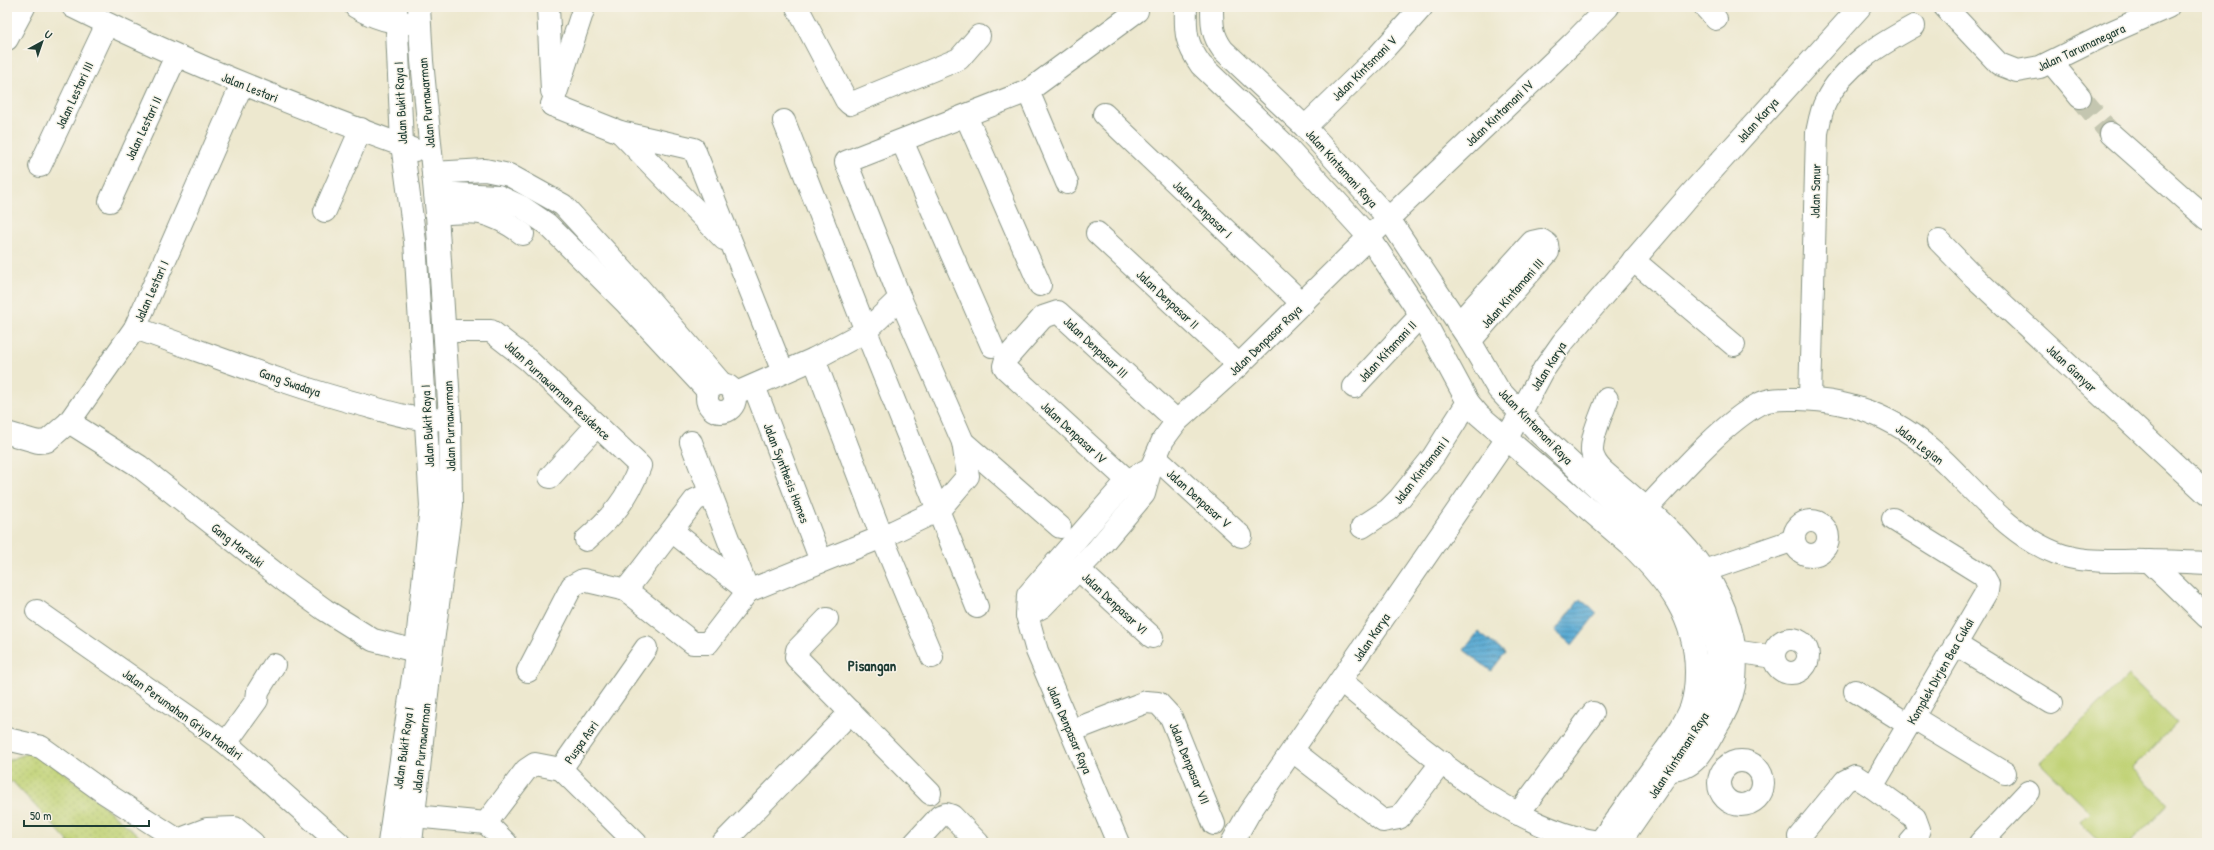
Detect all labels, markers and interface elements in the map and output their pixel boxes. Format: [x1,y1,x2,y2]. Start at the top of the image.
street label: Jalan Tarumanegara [2034,19,2128,75]
north arrow [22,22,62,62]
text: U [42,27,55,42]
street label: Jalan Kintsmani V [1327,31,1401,105]
street label: Jalan Purnawarman [413,57,439,149]
street label: Jalan Lestari III [51,59,97,131]
street label: Jalan Bukit Raya I [389,61,411,145]
street label: Jalan Lestari [219,67,281,107]
street label: Jalan Kintamani IV [1461,75,1538,150]
street label: Jalan Lestari II [120,93,166,163]
street label: Jalan Karya [1732,94,1782,146]
street label: Jalan Kintamani Raya [1302,125,1382,211]
street label: Jalan Sanur [1806,164,1824,218]
street label: Jalan Denpasar I [1169,176,1237,242]
street label: Jalan Kintamani III [1477,254,1547,332]
street label: Jalan Lestari I [129,257,173,325]
street label: Jalan Denpasar II [1133,265,1203,333]
street label: Jalan Denpasar Raya [1225,301,1305,379]
street label: Jalan Denpasar III [1060,312,1132,382]
street label: Jalan Kitamani II [1354,316,1420,386]
street label: Jalan Purnawarman Residence [501,336,615,444]
street label: Jalan Karya [1526,338,1570,394]
street label: Jalan Gianyar [2043,340,2101,396]
street label: Gang Swadaya [257,363,323,401]
street label: Jalan Purnawarman [438,380,460,472]
street label: Jalan Bukit Raya I [416,384,438,468]
street label: Jalan Kintamani Raya [1495,384,1577,468]
street label: Jalan Denpasar IV [1037,397,1111,468]
street label: Jalan Legian [1892,419,1948,469]
street label: Jalan Synthesis Homes [760,420,814,526]
street label: Jalan Kintamani I [1389,432,1453,508]
street label: Jalan Denpasar V [1163,464,1235,532]
street label: Gang Marzuki [208,519,268,571]
street label: Jalan Denpasar VI [1078,568,1152,638]
street label: Jalan Karya [1348,609,1394,665]
street label: Komplek Dirjen Bea Cukai [1902,614,1978,728]
district label: Pisangan [848,655,896,677]
street label: Jalan Perumahan Griya Mandiri [119,664,247,764]
street label: Jalan Denpasar Raya [1043,682,1097,776]
street label: Jalan Purnawarman [407,702,435,794]
street label: Jalan Bukit Raya I [388,706,418,790]
street label: Jalan Kintamani Raya [1643,708,1713,802]
street label: Puspa Asri [559,717,603,767]
street label: Jalan Denpasar VII [1165,719,1215,807]
scale bar [24,802,149,828]
text: 50 m [30,807,51,824]

